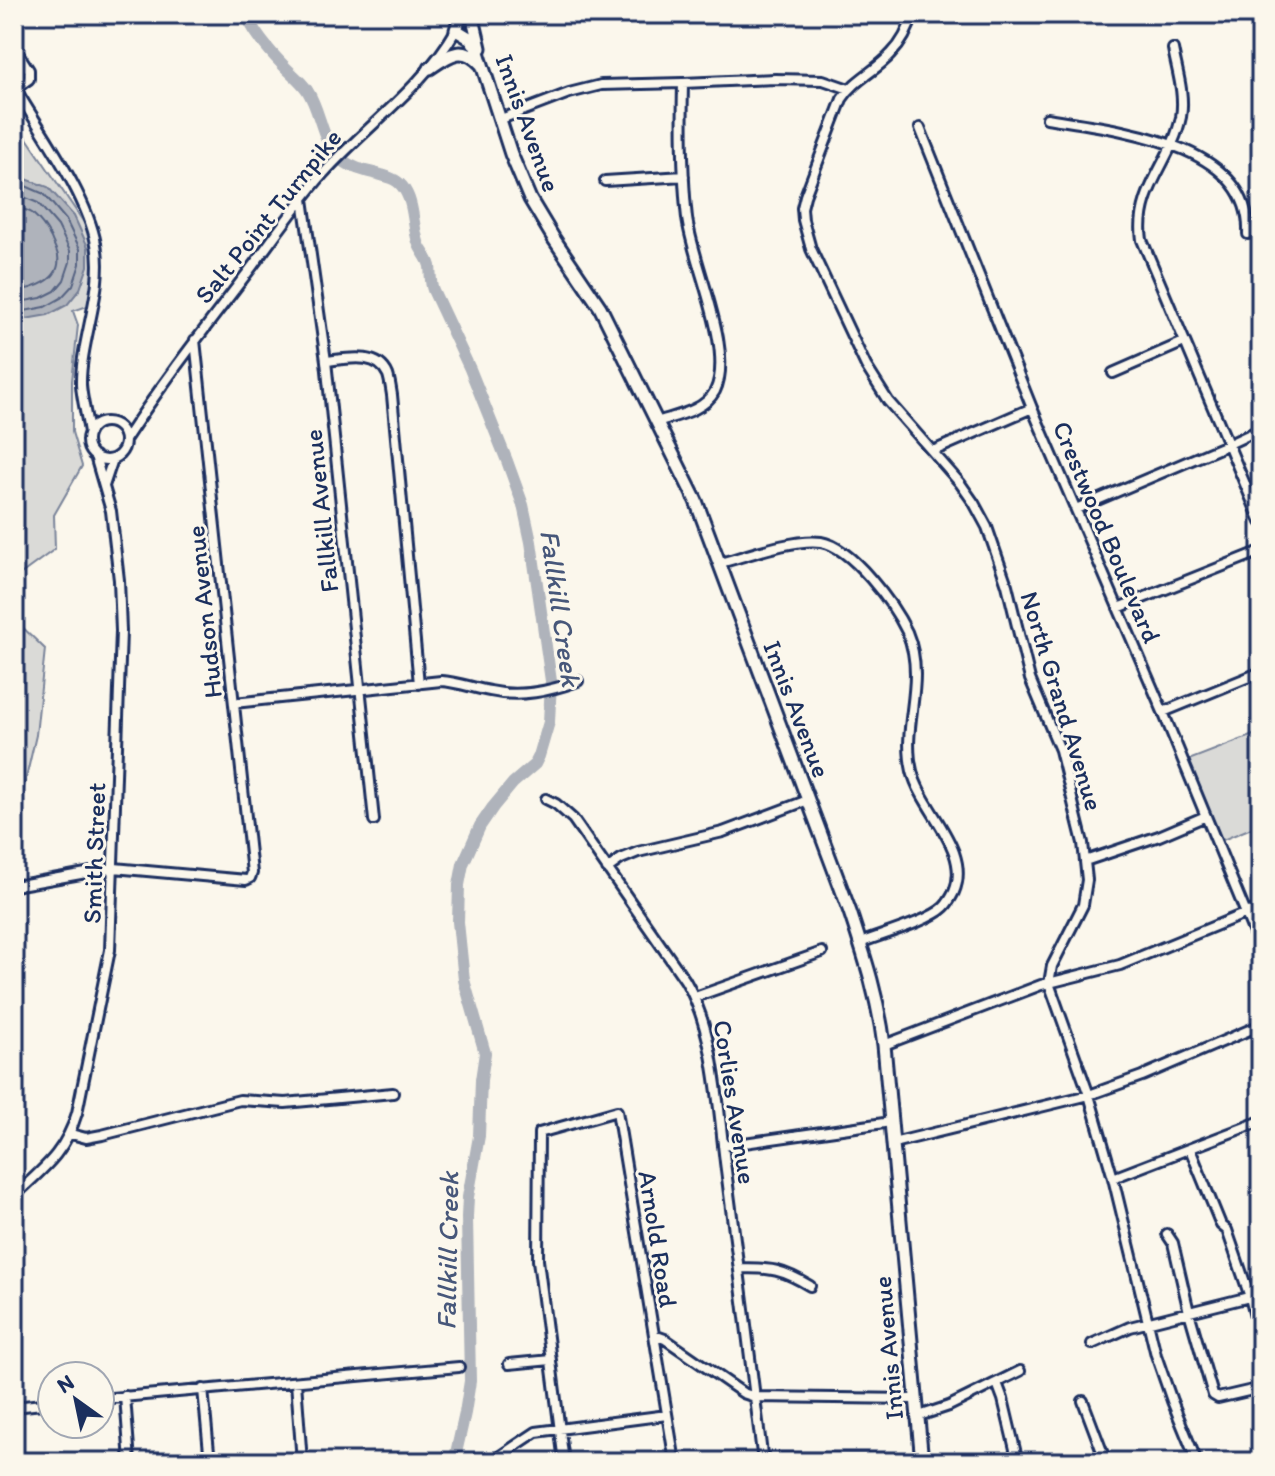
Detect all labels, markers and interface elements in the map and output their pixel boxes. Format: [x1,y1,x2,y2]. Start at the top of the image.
street label: Innis Avenue [488,50,568,196]
street label: Salt Point Turnpike [188,122,348,310]
street label: Crestwood Boulevard [1046,416,1168,648]
street label: Fallkill Avenue [297,428,345,594]
street label: Hudson Avenue [179,524,229,700]
water label: Fallkill Creek [533,527,589,690]
street label: North Grand Avenue [1013,587,1111,815]
street label: Innis Avenue [756,636,838,782]
street label: Smith Street [76,782,112,924]
street label: Corlies Avenue [706,1018,764,1186]
street label: Arnold Road [631,1168,685,1310]
water label: Fallkill Creek [429,1170,465,1330]
street label: Innis Avenue [866,1275,910,1421]
north arrow [36,1360,116,1440]
text: N [52,1368,79,1399]

